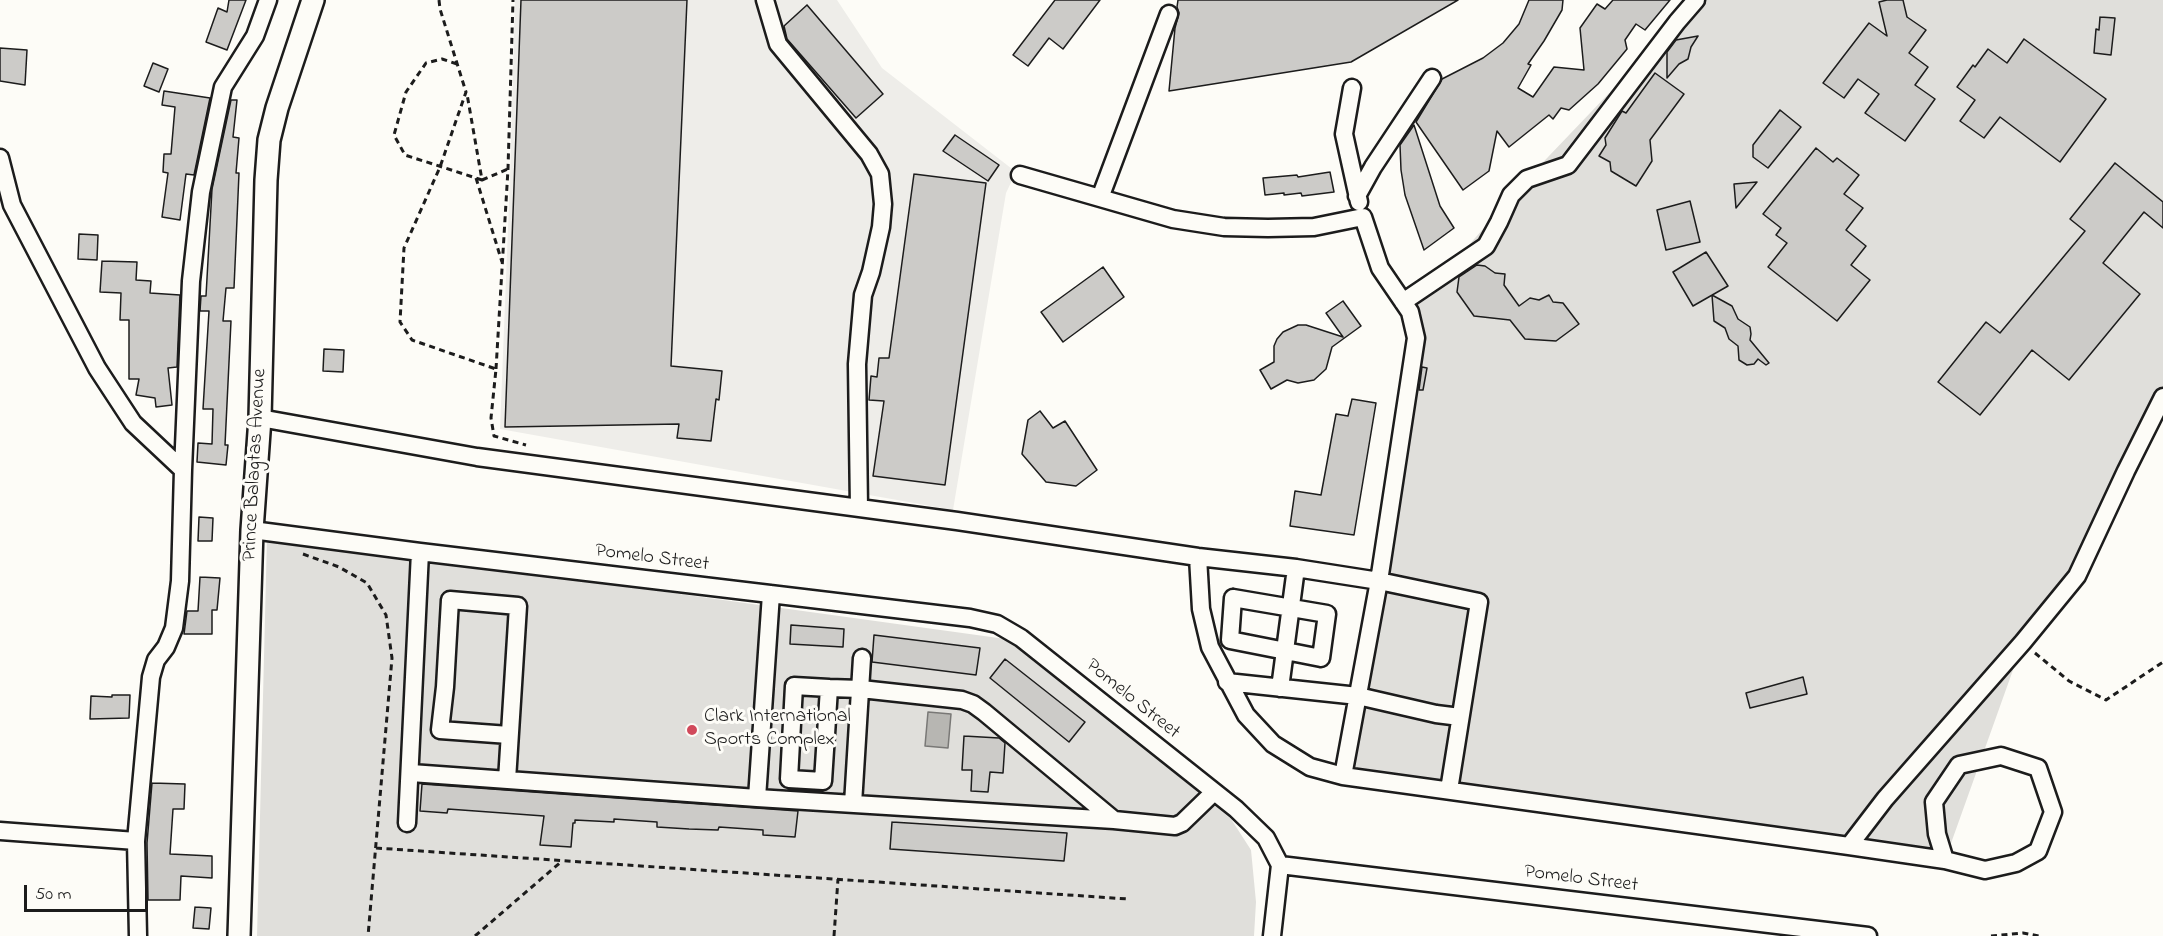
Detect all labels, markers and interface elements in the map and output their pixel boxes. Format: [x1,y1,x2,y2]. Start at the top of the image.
street label: Prince Balagtas Avenue [239,368,273,562]
street label: Pomelo Street [594,540,710,578]
street label: Pomelo Street [1080,655,1184,745]
place label: Clark International Sports Complex [704,706,851,753]
marker: Clark International Sports Complex [685,723,699,737]
street label: Pomelo Street [1523,861,1639,899]
scale bar [27,873,152,911]
text: 50 m [35,882,72,908]

